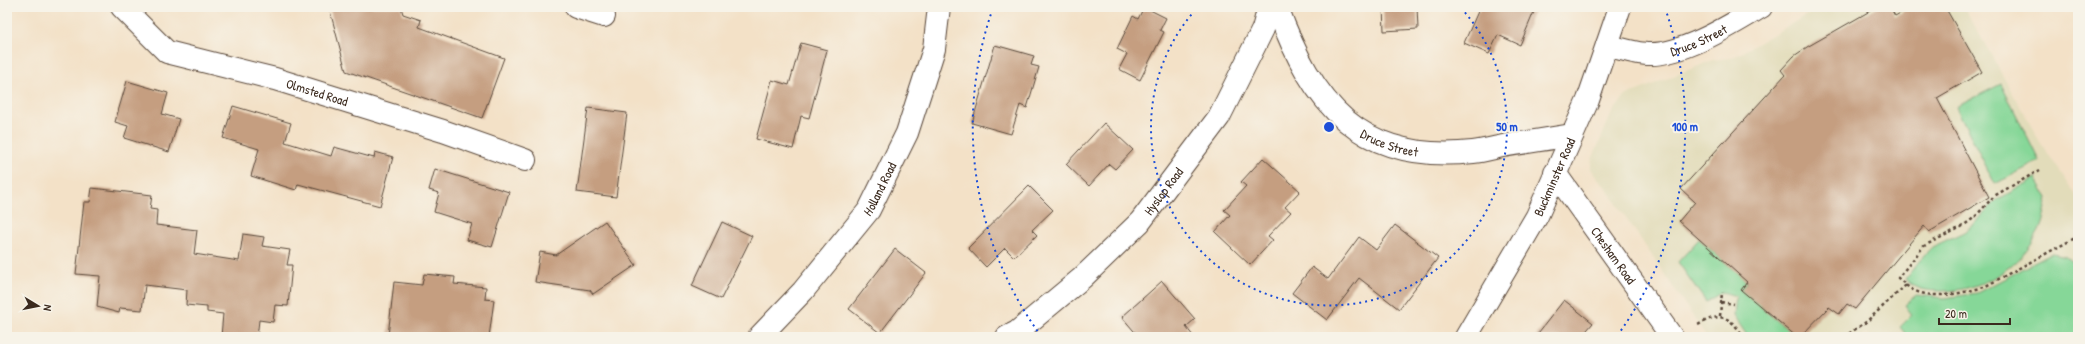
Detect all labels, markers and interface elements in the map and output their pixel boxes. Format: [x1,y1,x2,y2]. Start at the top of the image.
street label: Druce Street [1668,19,1731,60]
street label: Olmsted Road [284,74,350,110]
text: 50 m [1496,118,1518,135]
text: 100 m [1672,118,1698,135]
centre of rings [1322,120,1336,134]
street label: Druce Street [1357,124,1420,161]
street label: Buckminster Road [1529,135,1579,219]
street label: Holland Road [859,159,900,219]
street label: Hyslop Road [1139,164,1187,219]
street label: Chesham Road [1587,223,1640,288]
north arrow [18,286,58,326]
scale bar [1939,300,2010,326]
text: N [40,304,55,312]
text: 20 m [1945,305,1967,322]

